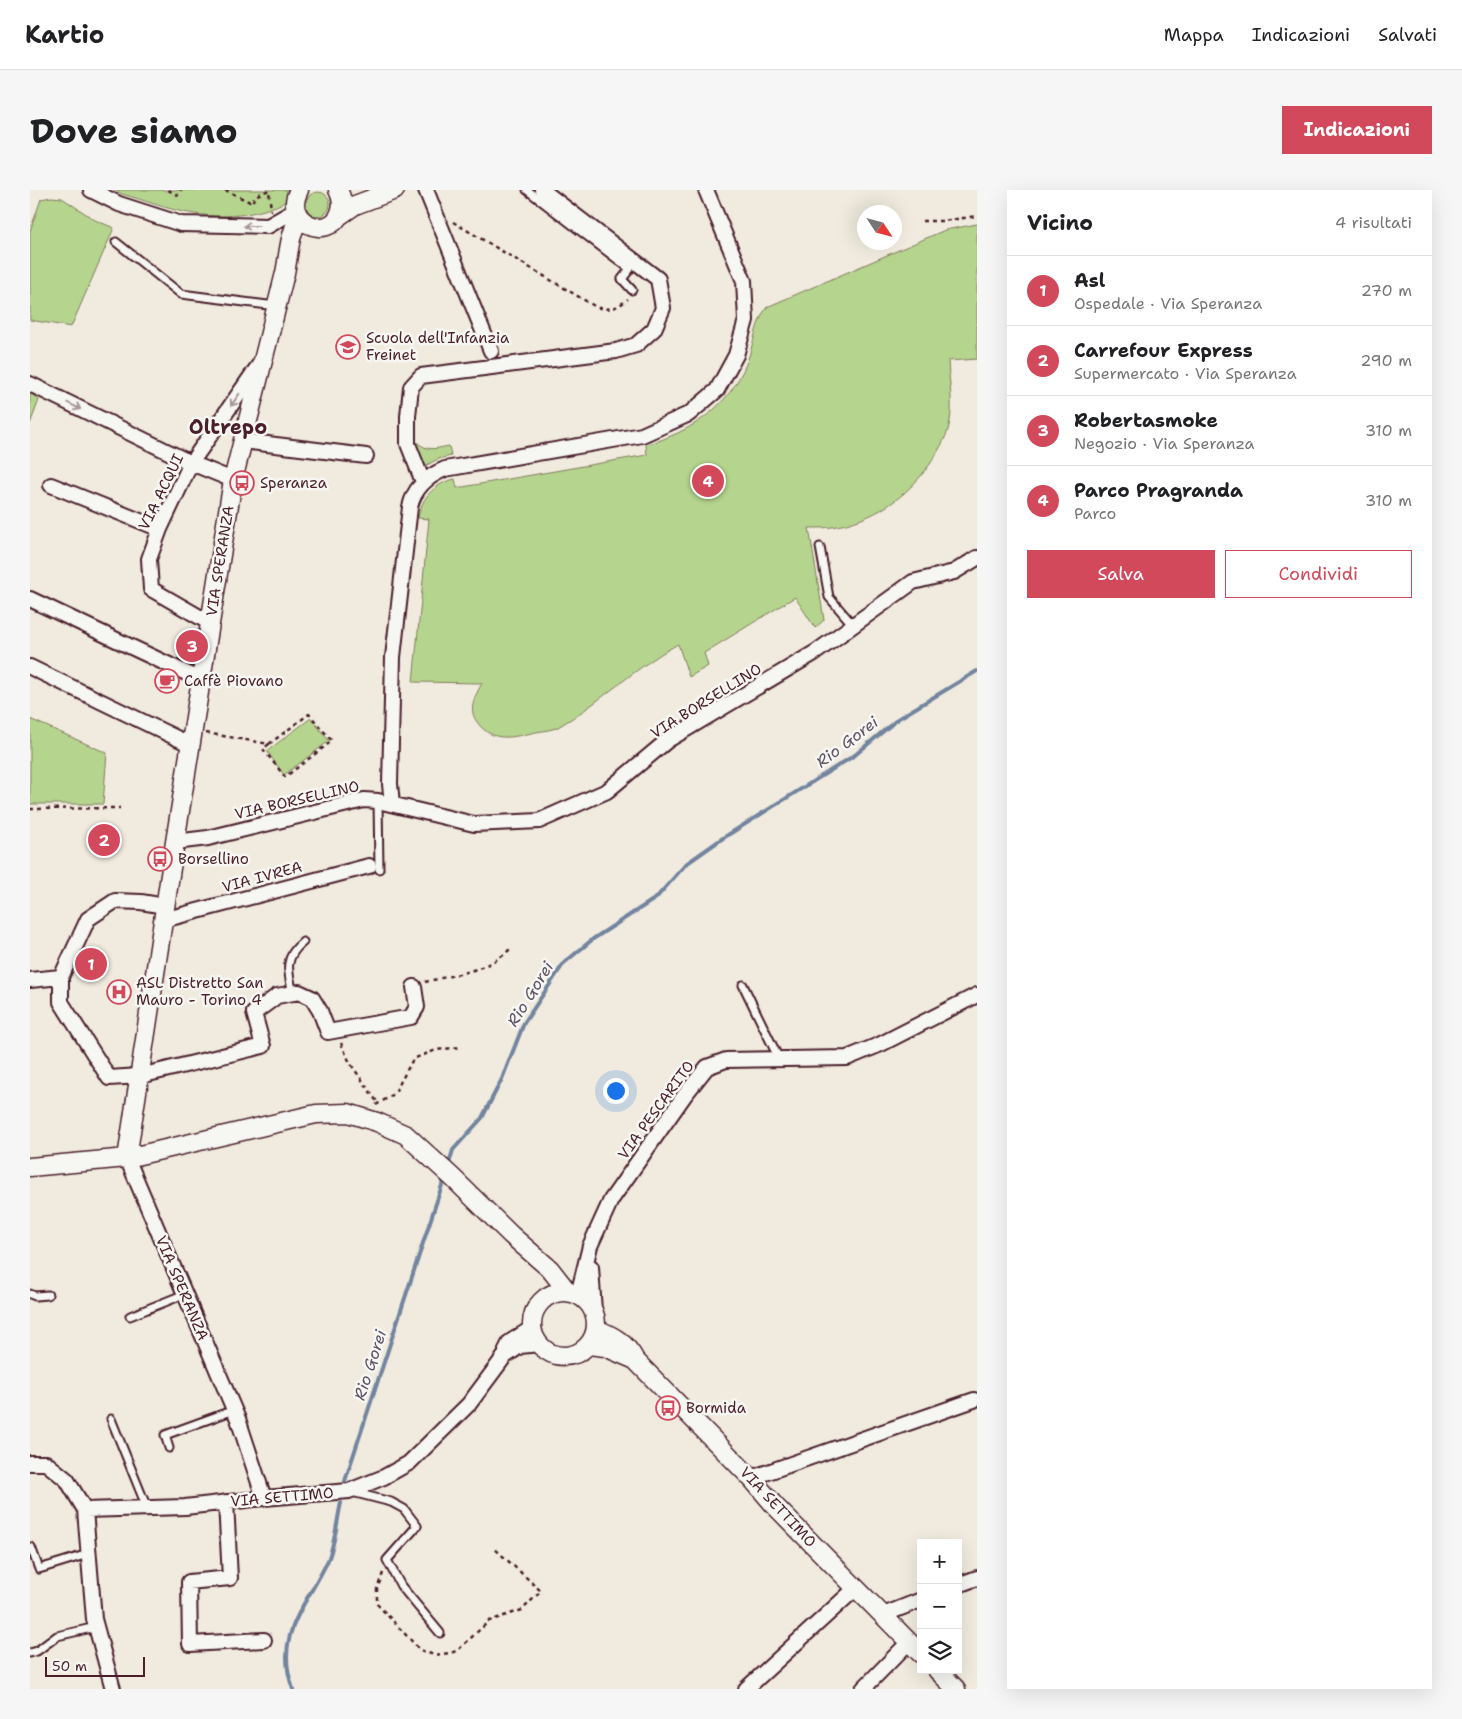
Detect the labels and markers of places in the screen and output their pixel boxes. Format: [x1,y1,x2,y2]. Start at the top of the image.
place label: Scuola dell'Infanzia Freinet [366,328,510,365]
school or university icon: Scuola dell'Infanzia Freinet [335,334,361,360]
pin: 4 [692,462,724,500]
bus stop icon: Speranza [229,470,255,496]
place label: Speranza [260,473,328,493]
pin: 3 [176,627,208,665]
cafe icon: Caffè Piovano [154,668,180,694]
place label: Caffè Piovano [184,671,283,691]
pin: 2 [88,821,120,859]
bus stop icon: Borsellino [147,846,173,872]
place label: Borsellino [178,849,249,869]
pin: 1 [75,945,107,983]
place label: ASL Distretto San Mauro - Torino 4 [136,973,264,1010]
hospital icon: ASL Distretto San Mauro - Torino 4 [106,979,132,1005]
bus stop icon: Bormida [655,1395,681,1421]
place label: Bormida [686,1398,747,1418]

